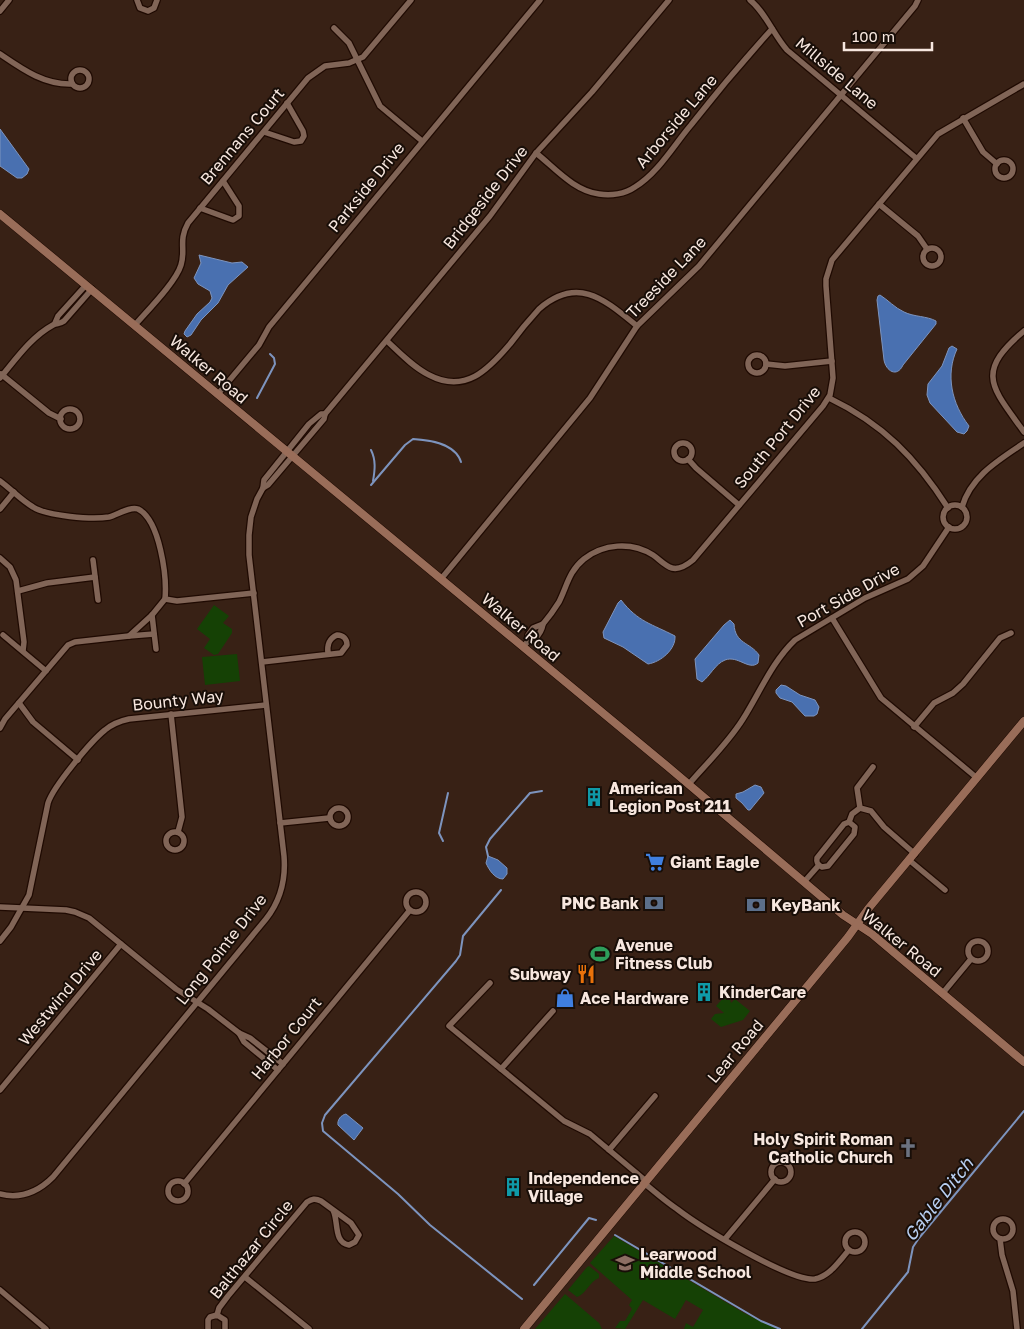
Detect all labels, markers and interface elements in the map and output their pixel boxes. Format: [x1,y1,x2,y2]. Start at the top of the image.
scale bar [844,20,932,52]
text: 100 m [852,27,895,45]
street label: Millside Lane [792,33,882,113]
street label: Arborside Lane [631,70,721,172]
street label: Brennans Court [196,84,288,188]
street label: Parkside Drive [324,138,408,236]
street label: Bridgeside Drive [438,141,532,253]
street label: Treeside Lane [622,232,710,322]
street label: Walker Road [166,330,252,408]
street label: South Port Drive [729,382,825,492]
street label: Port Side Drive [793,559,903,631]
street label: Walker Road [478,588,564,666]
street label: Bounty Way [131,685,225,715]
place label: American Legion Post 211 [609,778,731,816]
building icon: American Legion Post 211 [583,786,605,808]
supermarket icon: Giant Eagle [644,851,666,873]
place label: Giant Eagle [670,852,759,872]
street label: Long Pointe Drive [171,889,271,1009]
bank icon: PNC Bank [643,892,665,914]
place label: PNC Bank [561,893,640,913]
bank icon: KeyBank [745,894,767,916]
place label: KeyBank [771,895,841,915]
street label: Walker Road [858,905,946,981]
place label: Avenue Fitness Club [615,935,713,973]
sports icon: Avenue Fitness Club [589,943,611,965]
street label: Westwind Drive [14,945,106,1049]
restaurant icon: Subway [575,963,597,985]
place label: Subway [509,964,571,984]
building icon: KinderCare [693,981,715,1003]
place label: KinderCare [719,982,806,1002]
shop icon: Ace Hardware [554,987,576,1009]
place label: Ace Hardware [580,988,689,1008]
street label: Harbor Court [247,993,325,1083]
street label: Lear Road [703,1015,767,1087]
place label: Holy Spirit Roman Catholic Church [753,1129,893,1167]
church icon: Holy Spirit Roman Catholic Church [897,1137,919,1159]
water label: Gable Ditch [899,1152,978,1245]
place label: Independence Village [528,1168,639,1206]
building icon: Independence Village [502,1176,524,1198]
street label: Balthazar Circle [205,1195,297,1303]
place label: Learwood Middle School [640,1244,752,1282]
school or university icon: Learwood Middle School [614,1252,636,1274]

